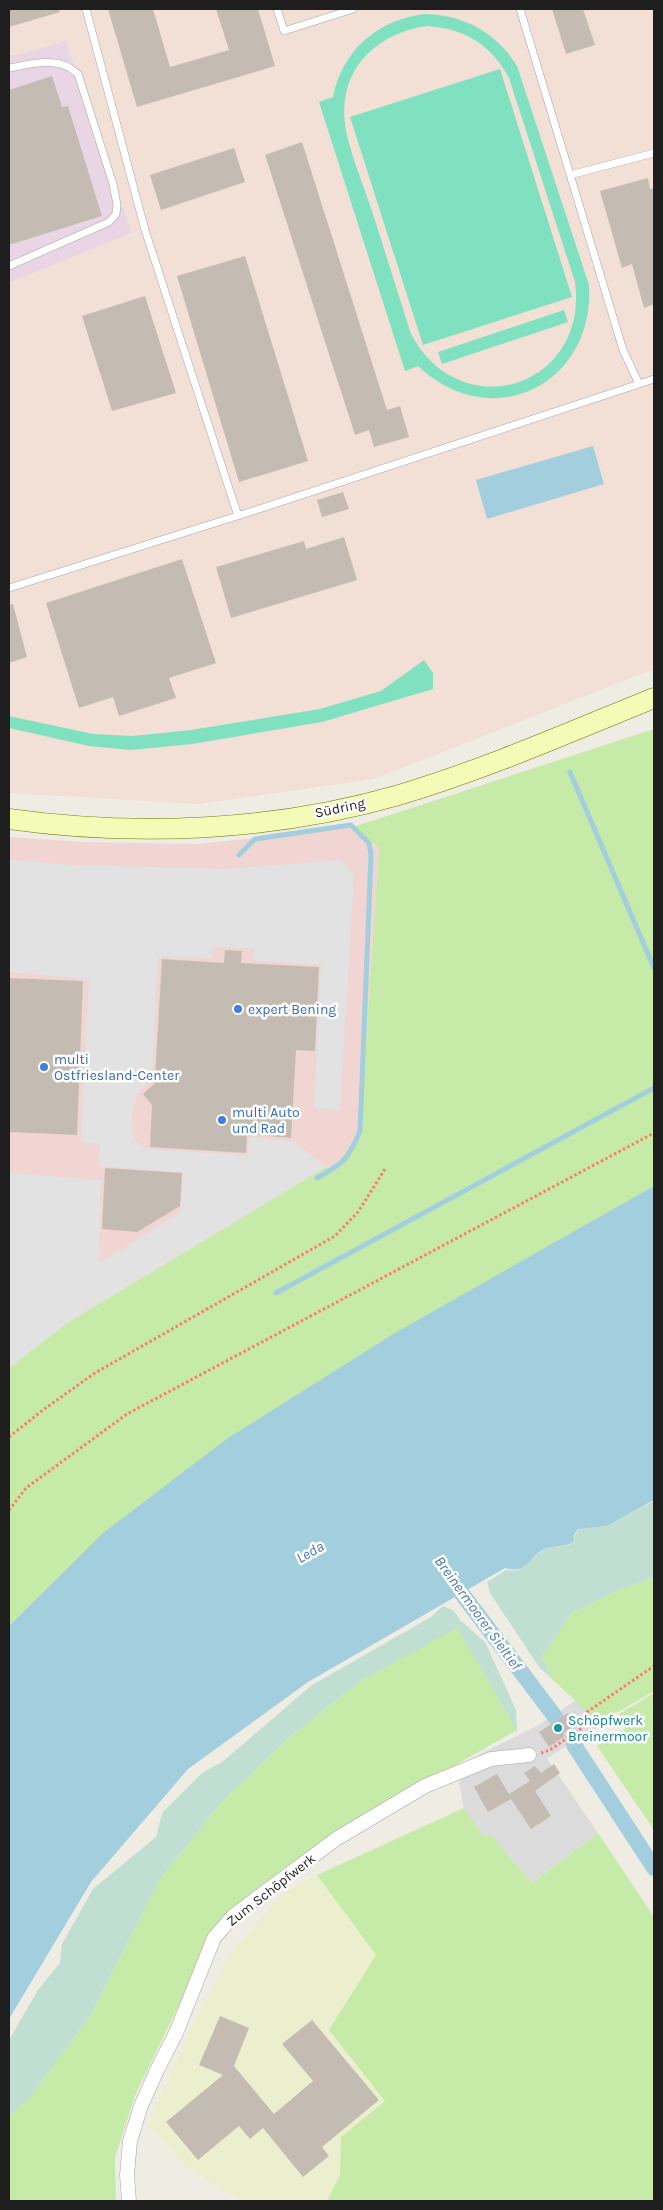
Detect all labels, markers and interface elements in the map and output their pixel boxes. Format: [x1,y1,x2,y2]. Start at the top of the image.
street label: Südring [313,794,367,822]
place label: expert Bening [248,1001,336,1018]
marker: expert Bening [232,1003,244,1015]
place label: multi Ostfriesland-Center [54,1051,180,1084]
marker: multi Ostfriesland-Center [38,1061,50,1073]
place label: multi Auto und Rad [232,1104,300,1137]
marker: multi Auto und Rad [216,1114,228,1126]
water label: Leda [293,1537,327,1567]
water label: Breinermoorer Sieltief [431,1553,526,1674]
place label: Schöpfwerk Breinermoor [568,1712,648,1745]
marker: Schöpfwerk Breinermoor [552,1722,564,1734]
street label: Zum Schöpfwerk [223,1850,319,1930]

